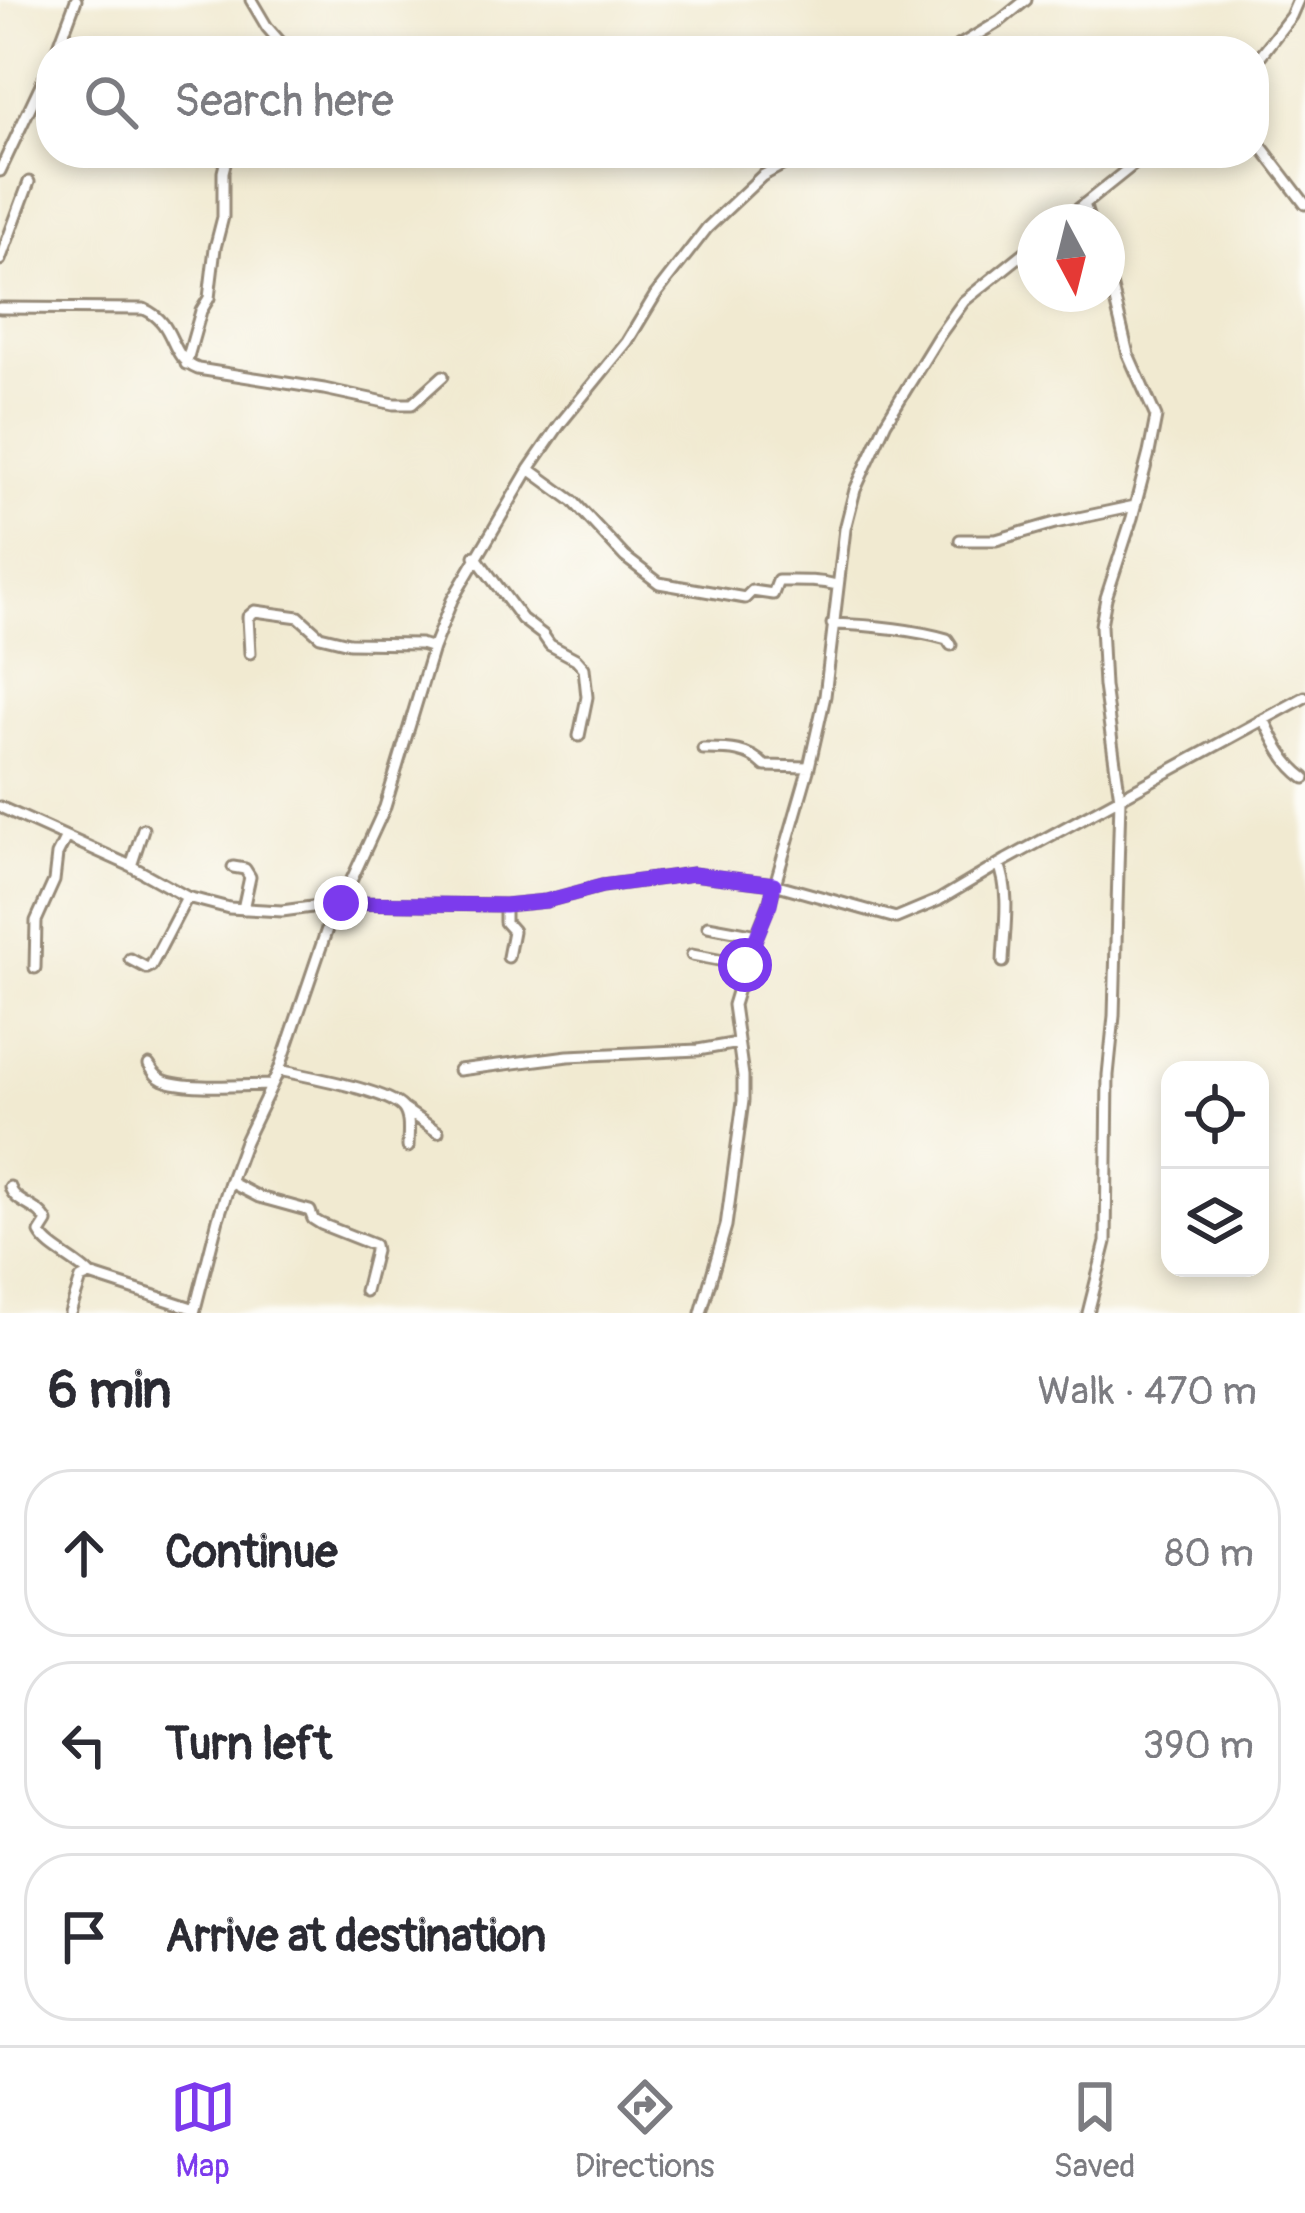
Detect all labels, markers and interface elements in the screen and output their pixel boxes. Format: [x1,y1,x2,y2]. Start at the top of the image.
search box [36,36,1269,168]
icon: search [78,69,144,135]
text: Search here [174,74,394,130]
north arrow [1017,204,1125,312]
route end [314,876,368,930]
route start [718,938,772,992]
map controls [1161,1061,1269,1277]
button: locate [1161,1061,1269,1169]
button: layers [1161,1169,1269,1277]
text: 6 min [48,1359,171,1423]
text: Walk · 470 m [1038,1367,1257,1416]
icon: ahead [51,1520,117,1586]
text: Continue [165,1525,338,1581]
text: 80 m [1165,1529,1254,1578]
icon: left [51,1712,117,1778]
text: Turn left [165,1717,332,1773]
text: 390 m [1142,1721,1254,1770]
icon: arrive [51,1904,117,1970]
text: Arrive at destination [165,1909,546,1965]
tab: Map [170,2074,236,2187]
tab: Directions [575,2074,715,2187]
tab: Saved [1054,2074,1135,2187]

